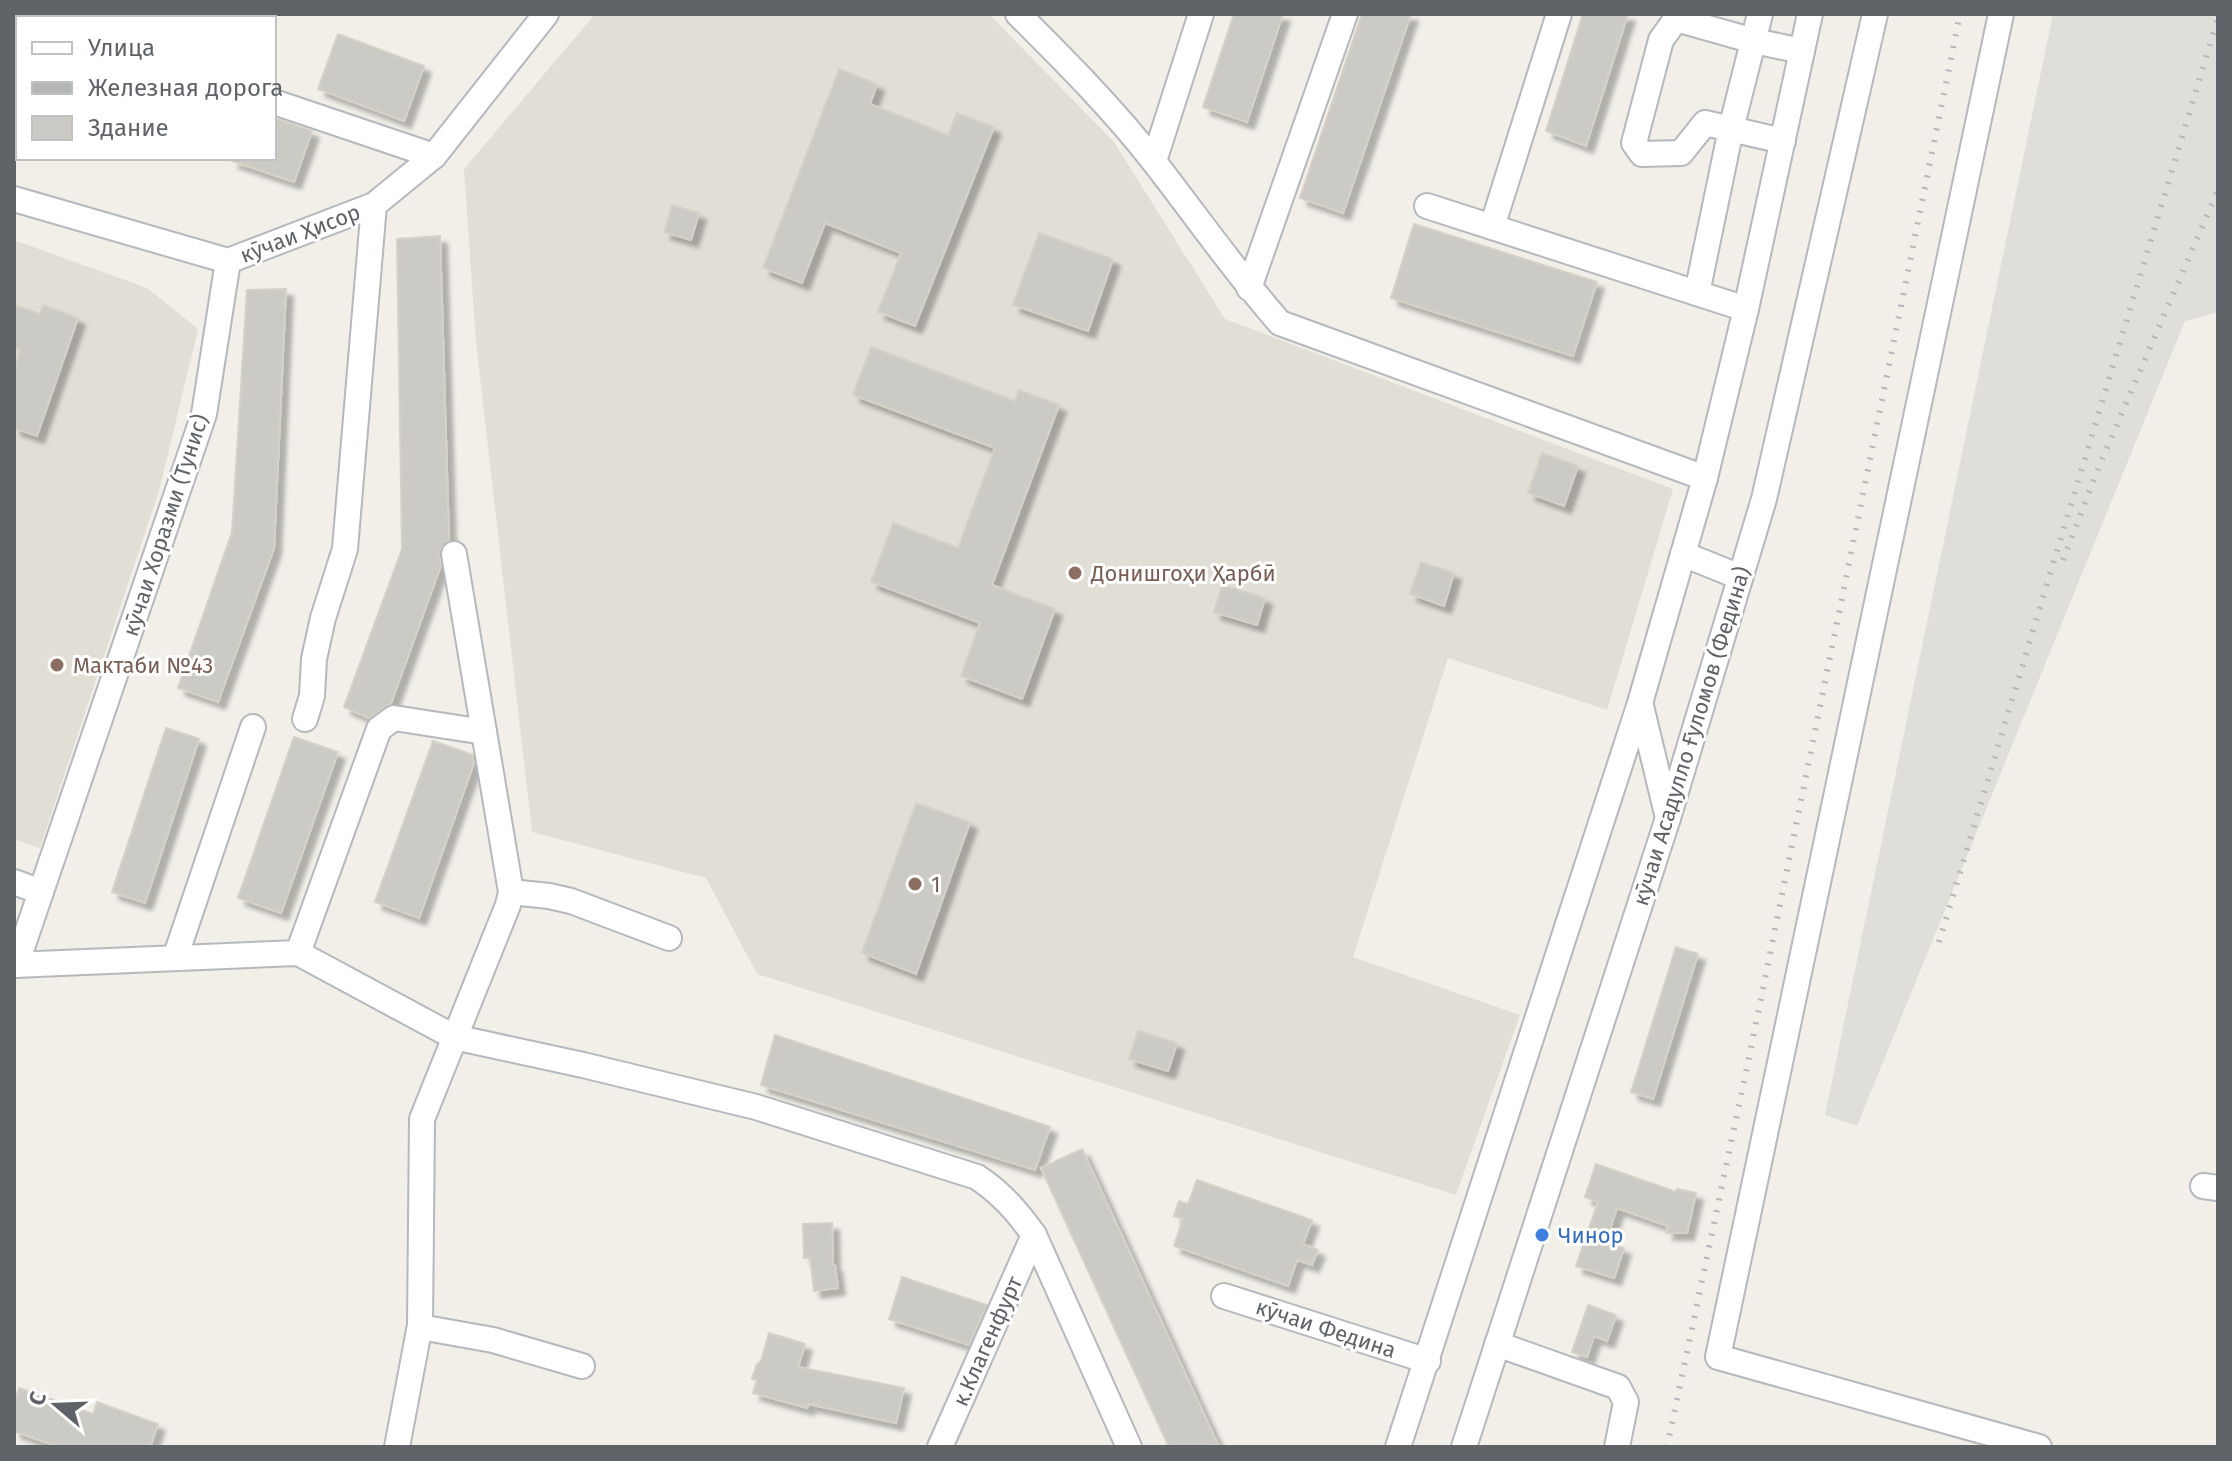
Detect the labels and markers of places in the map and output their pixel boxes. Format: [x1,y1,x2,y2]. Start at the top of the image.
place label: Донишгоҳи Ҳарбӣ [1090,560,1276,587]
marker: Донишгоҳи Ҳарбӣ [1066,564,1084,582]
place label: Мактаби №43 [73,652,213,679]
marker: Мактаби №43 [48,656,66,674]
place label: 1 [931,871,941,898]
marker: 1 [906,875,924,893]
place label: Чинор [1558,1222,1624,1249]
marker: Чинор [1533,1226,1551,1244]

